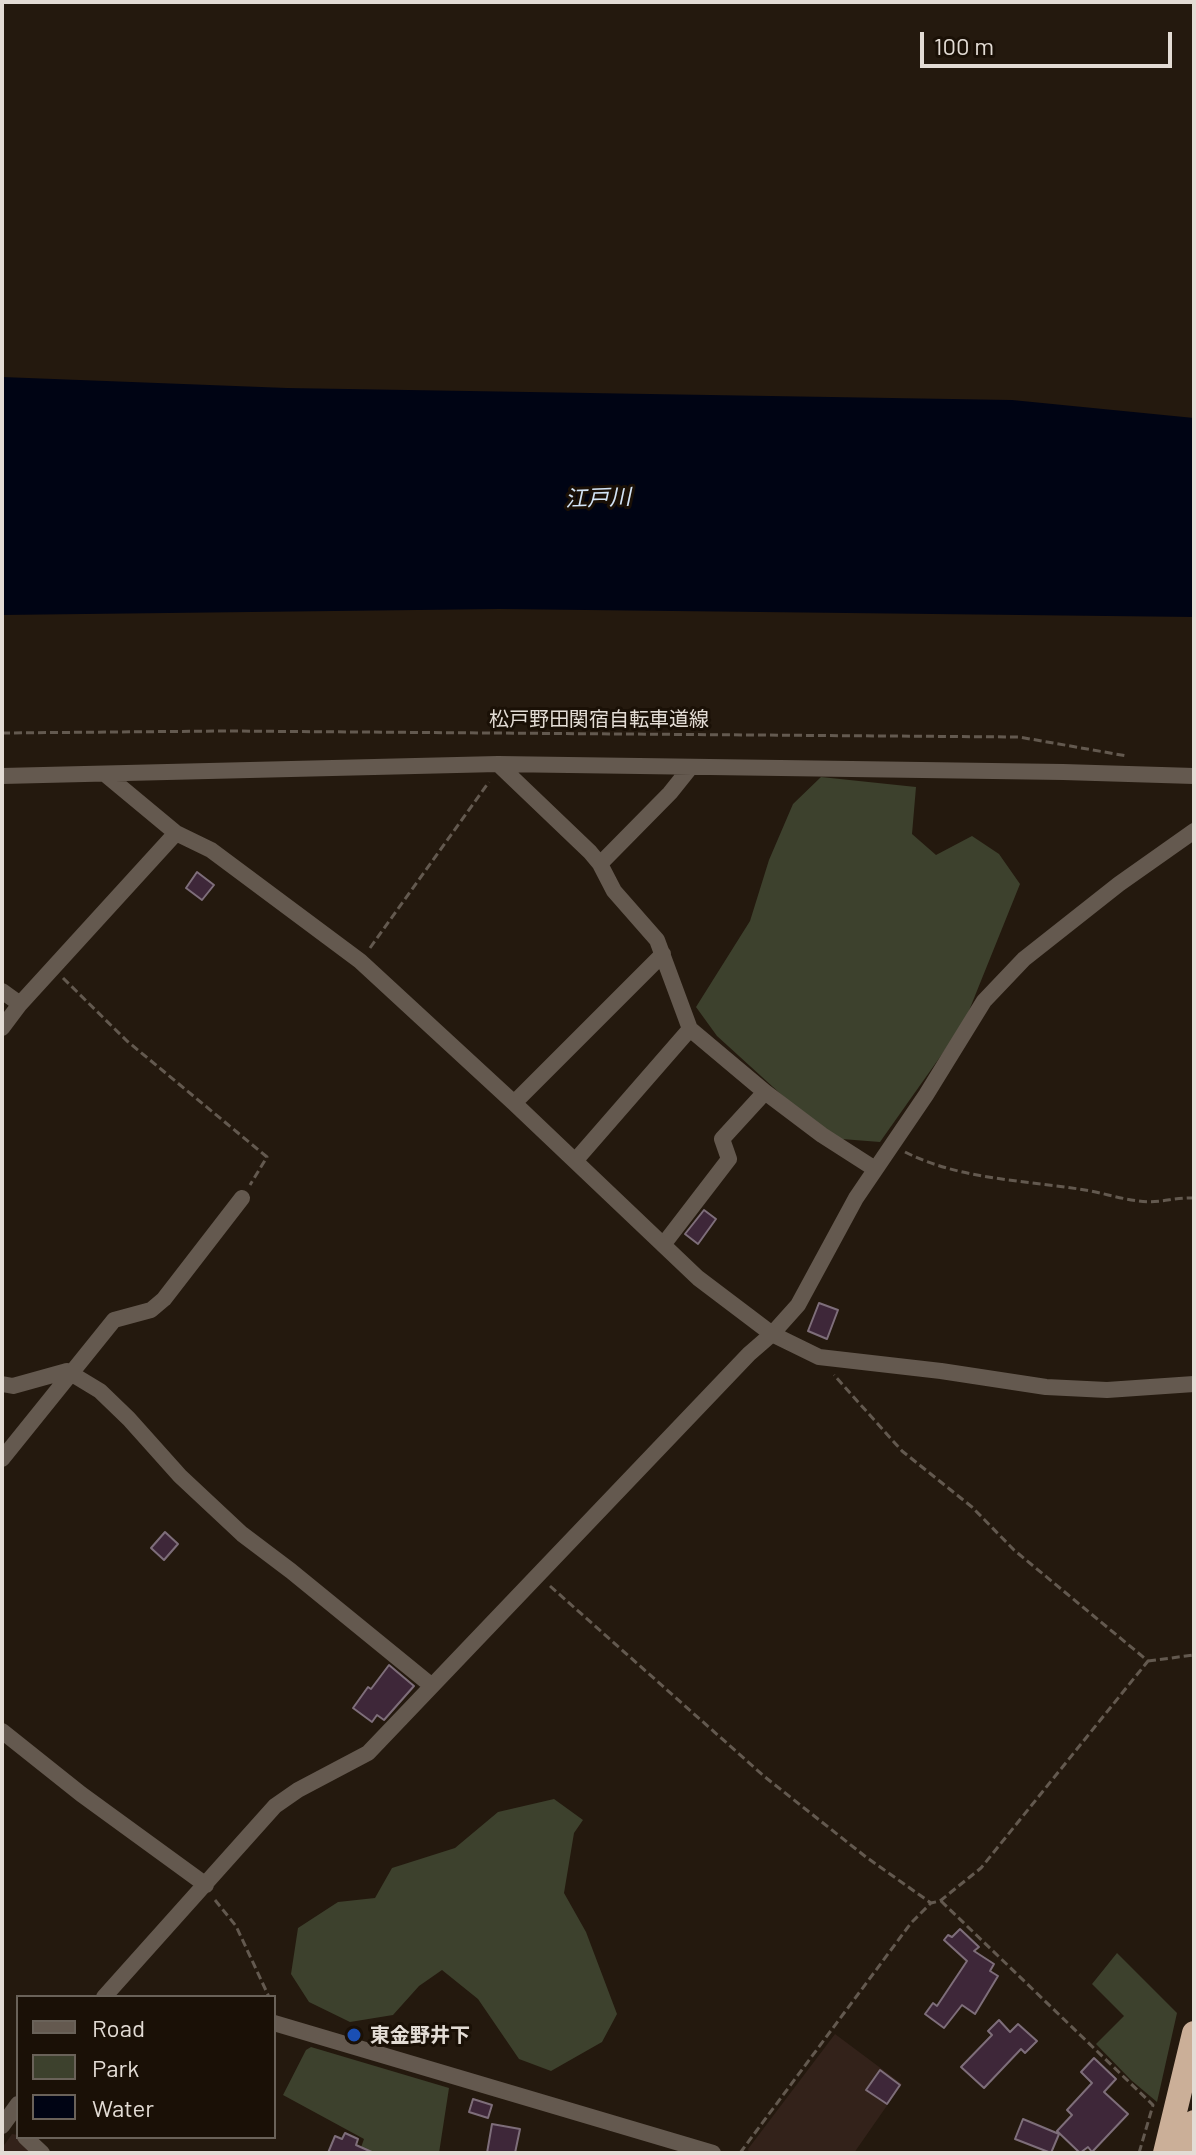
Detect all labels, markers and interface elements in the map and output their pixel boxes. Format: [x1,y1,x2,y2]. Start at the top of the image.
scale bar [924,16,1176,66]
text: 100 m [934,31,994,60]
water label: 江戸川 [565,484,631,512]
street label: 松戸野田関宿自転車道線 [489,707,709,731]
legend [16,1995,276,2139]
text: Road [92,2013,145,2042]
place label: 東金野井下 [370,2023,470,2047]
marker: 東金野井下 [345,2026,363,2044]
text: Park [92,2053,139,2082]
text: Water [92,2093,154,2122]

